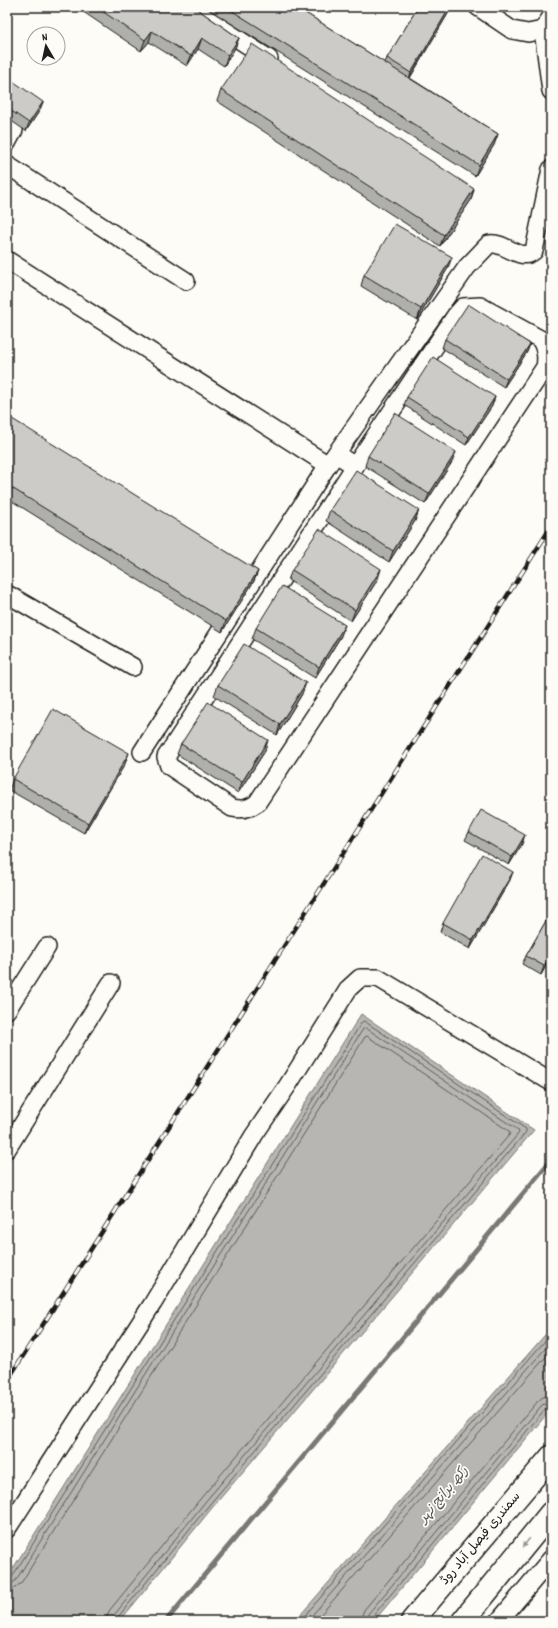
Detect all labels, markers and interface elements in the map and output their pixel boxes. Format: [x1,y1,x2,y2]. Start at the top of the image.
north arrow [26,26,66,66]
text: N [41,30,49,46]
water label: رکھ برانچ نہر [413,1462,474,1529]
street label: سمندری فیصل آباد روڈ [436,1488,526,1590]
one-way arrow [522,1538,531,1549]

